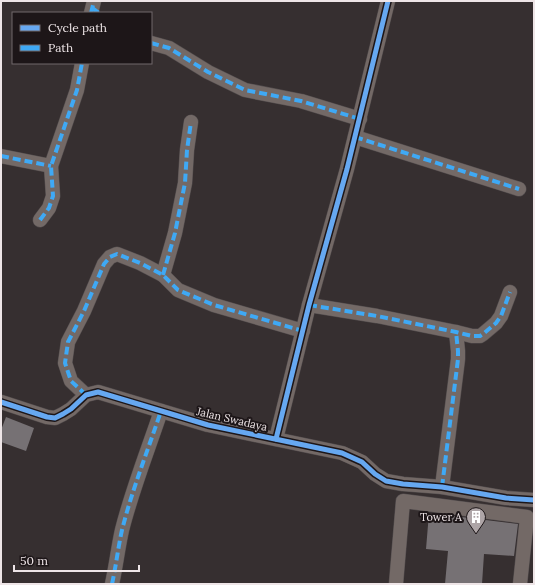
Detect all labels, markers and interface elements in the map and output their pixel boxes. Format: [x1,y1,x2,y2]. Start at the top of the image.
legend [12,12,152,64]
text: Cycle path [48,20,107,35]
text: Path [48,40,73,55]
street label: Jalan Swadaya [194,404,269,434]
building icon: Tower A [465,506,487,534]
place label: Tower A [420,510,463,524]
scale bar [14,547,139,573]
text: 50 m [20,553,48,568]

